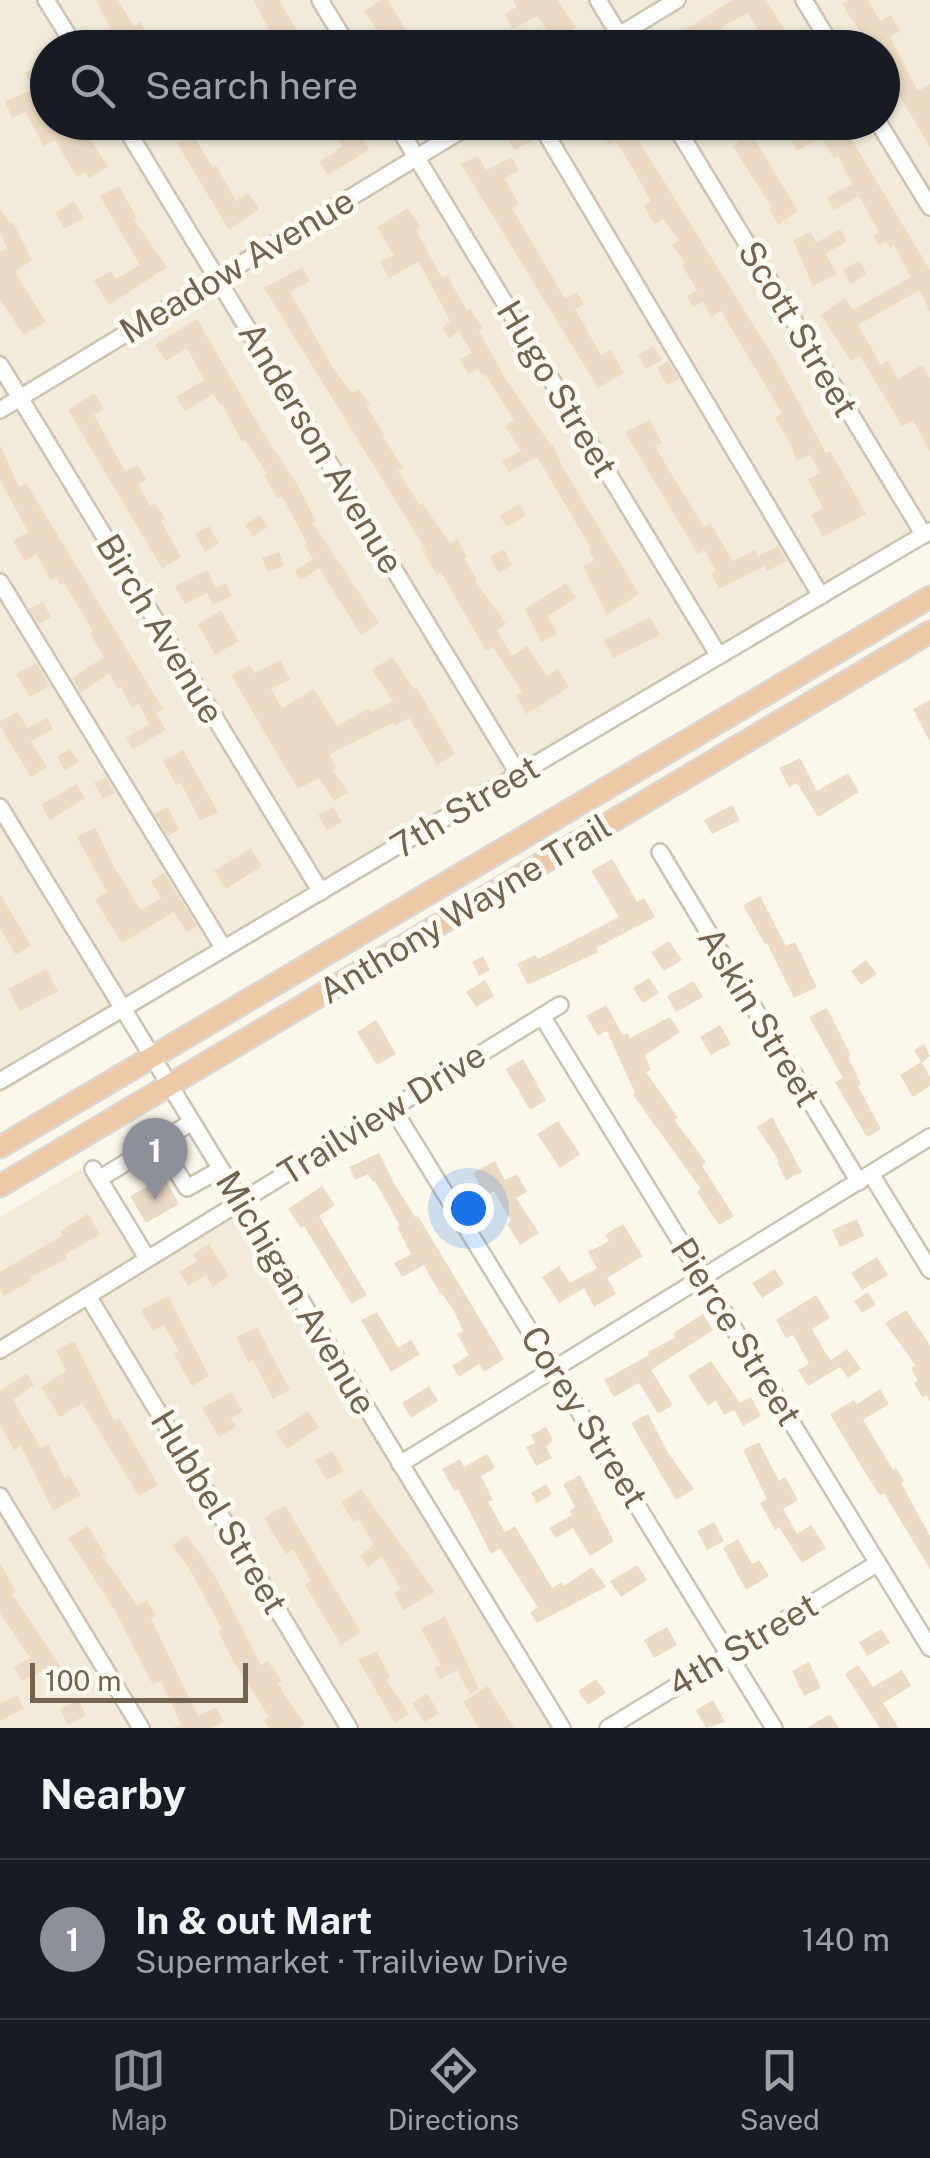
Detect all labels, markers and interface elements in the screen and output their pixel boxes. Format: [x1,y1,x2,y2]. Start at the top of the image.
search box [30,30,900,140]
icon: search [65,58,120,113]
text: Search here [145,63,358,108]
street label: Meadow Avenue [112,179,361,352]
street label: Scott Street [730,234,867,424]
street label: Hugo Street [489,293,626,484]
street label: Anderson Avenue [230,315,413,581]
street label: Birch Avenue [88,527,233,731]
street label: 7th Street [383,746,546,867]
street label: Anthony Wayne Trail [311,805,618,1012]
street label: Askin Street [690,920,829,1114]
street label: Trailview Drive [271,1034,493,1194]
pin: 1 [122,1118,188,1200]
street label: Michigan Avenue [208,1164,385,1422]
your location [443,1183,494,1234]
street label: Pierce Street [662,1230,810,1433]
street label: Corey Street [512,1318,656,1515]
street label: Hubbel Street [143,1402,296,1621]
street label: 4th Street [661,1584,825,1705]
scale bar [30,1658,248,1702]
text: 100 m [45,1664,122,1697]
text: Nearby [40,1769,186,1818]
text: In & out Mart [135,1898,372,1943]
text: 1 [66,1921,79,1958]
text: 140 m [802,1921,890,1958]
text: Supermarket · Trailview Drive [135,1943,568,1980]
tab: Map [110,2043,167,2136]
tab: Directions [388,2043,519,2136]
tab: Saved [740,2043,820,2136]

